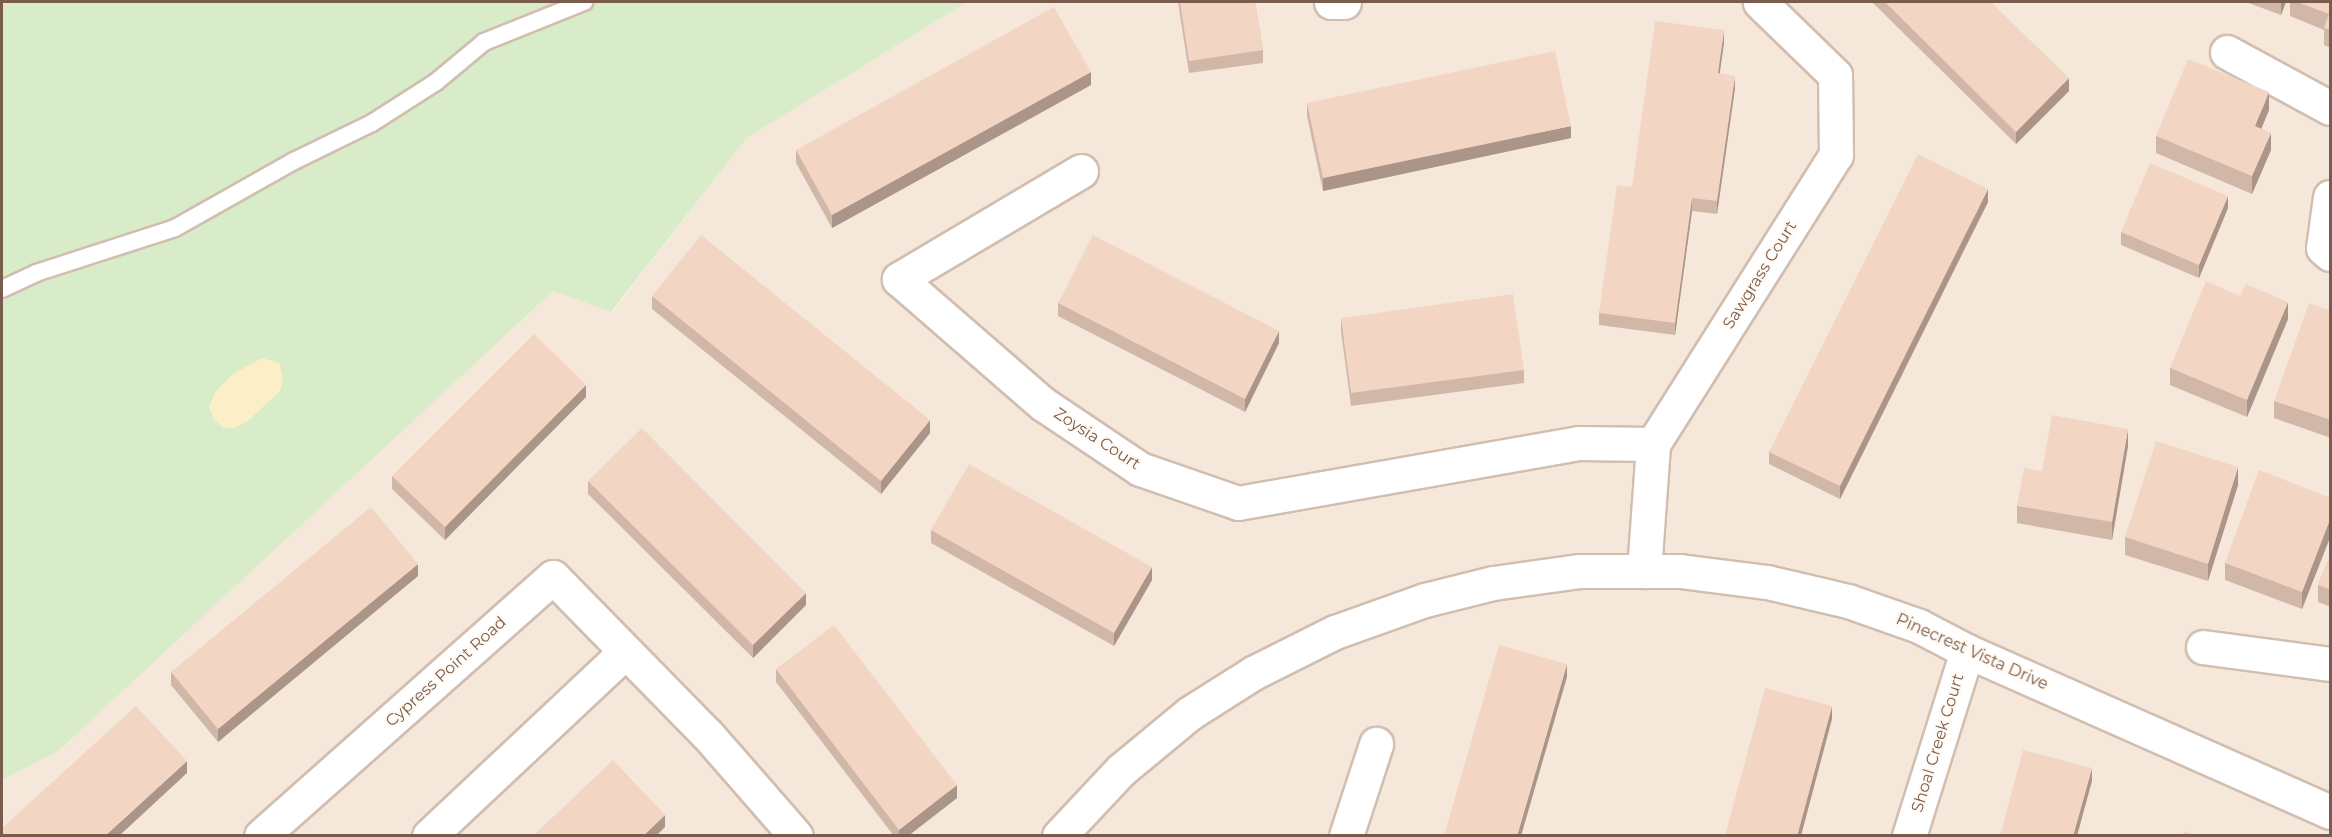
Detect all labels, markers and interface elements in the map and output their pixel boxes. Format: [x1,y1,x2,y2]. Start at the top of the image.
street label: Sawgrass Court [1719,217,1801,333]
street label: Zoysia Court [1050,404,1144,474]
street label: Pinecrest Vista Drive [1893,610,2051,694]
street label: Cypress Point Road [382,613,510,731]
street label: Shoal Creek Court [1908,671,1968,815]

